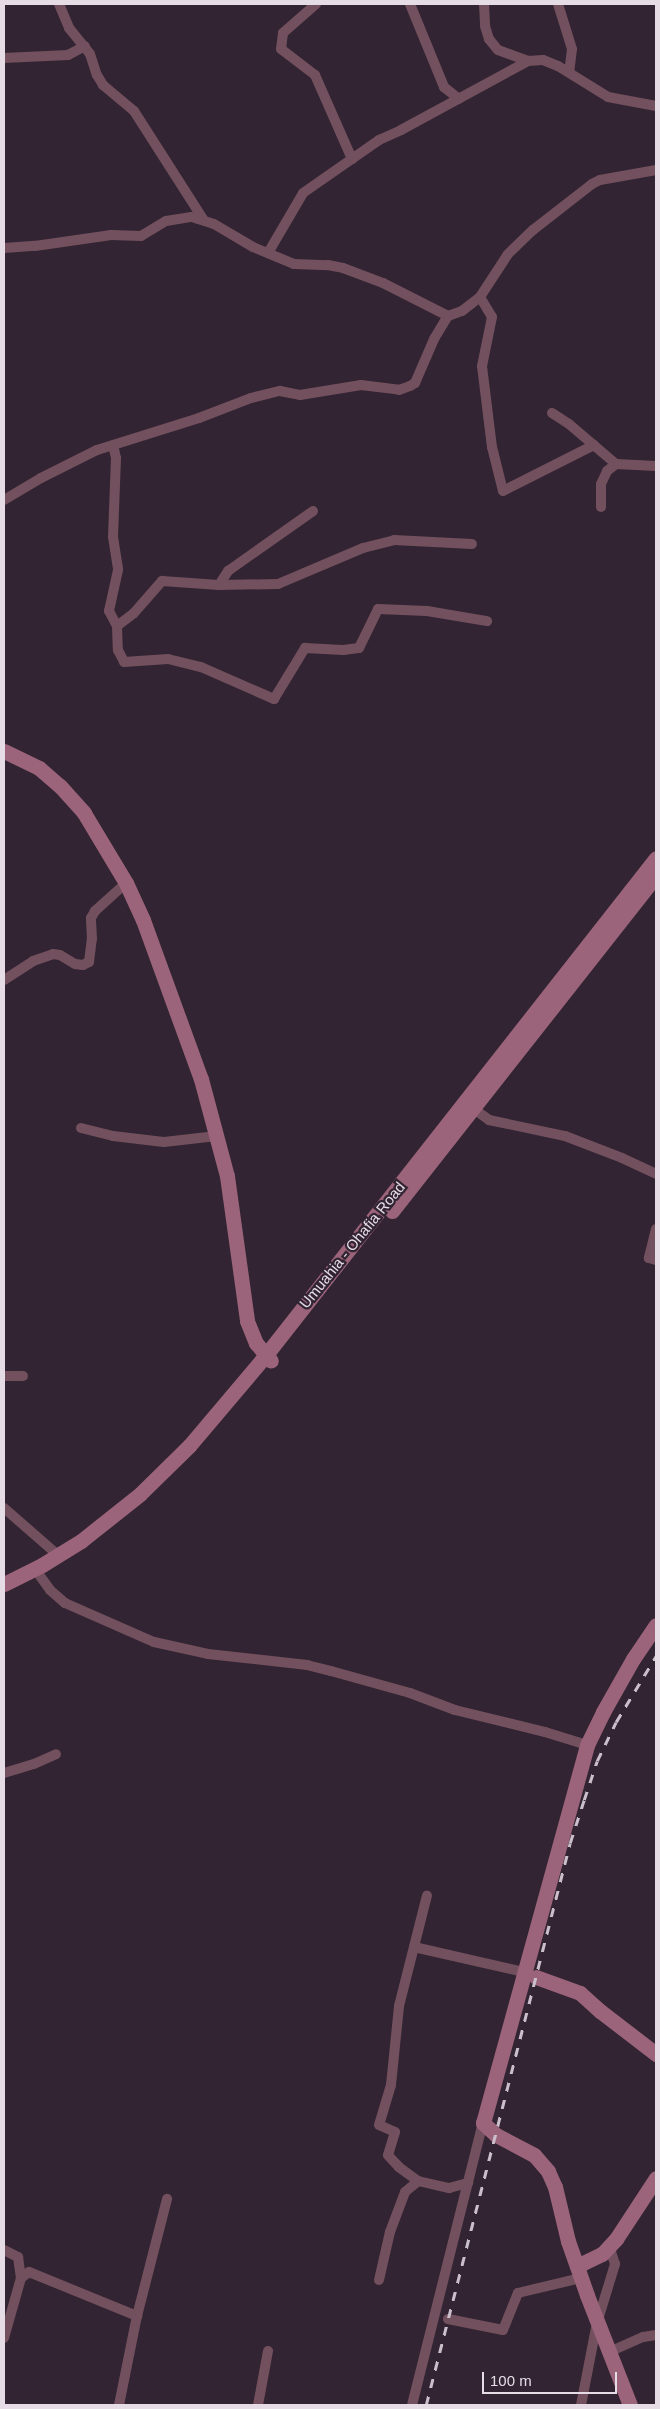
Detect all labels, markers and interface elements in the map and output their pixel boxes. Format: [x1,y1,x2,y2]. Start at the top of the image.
street label: Umuahia - Ohafia Road [295,1178,409,1312]
scale bar [485,2362,620,2394]
text: 100 m [490,2372,532,2389]

